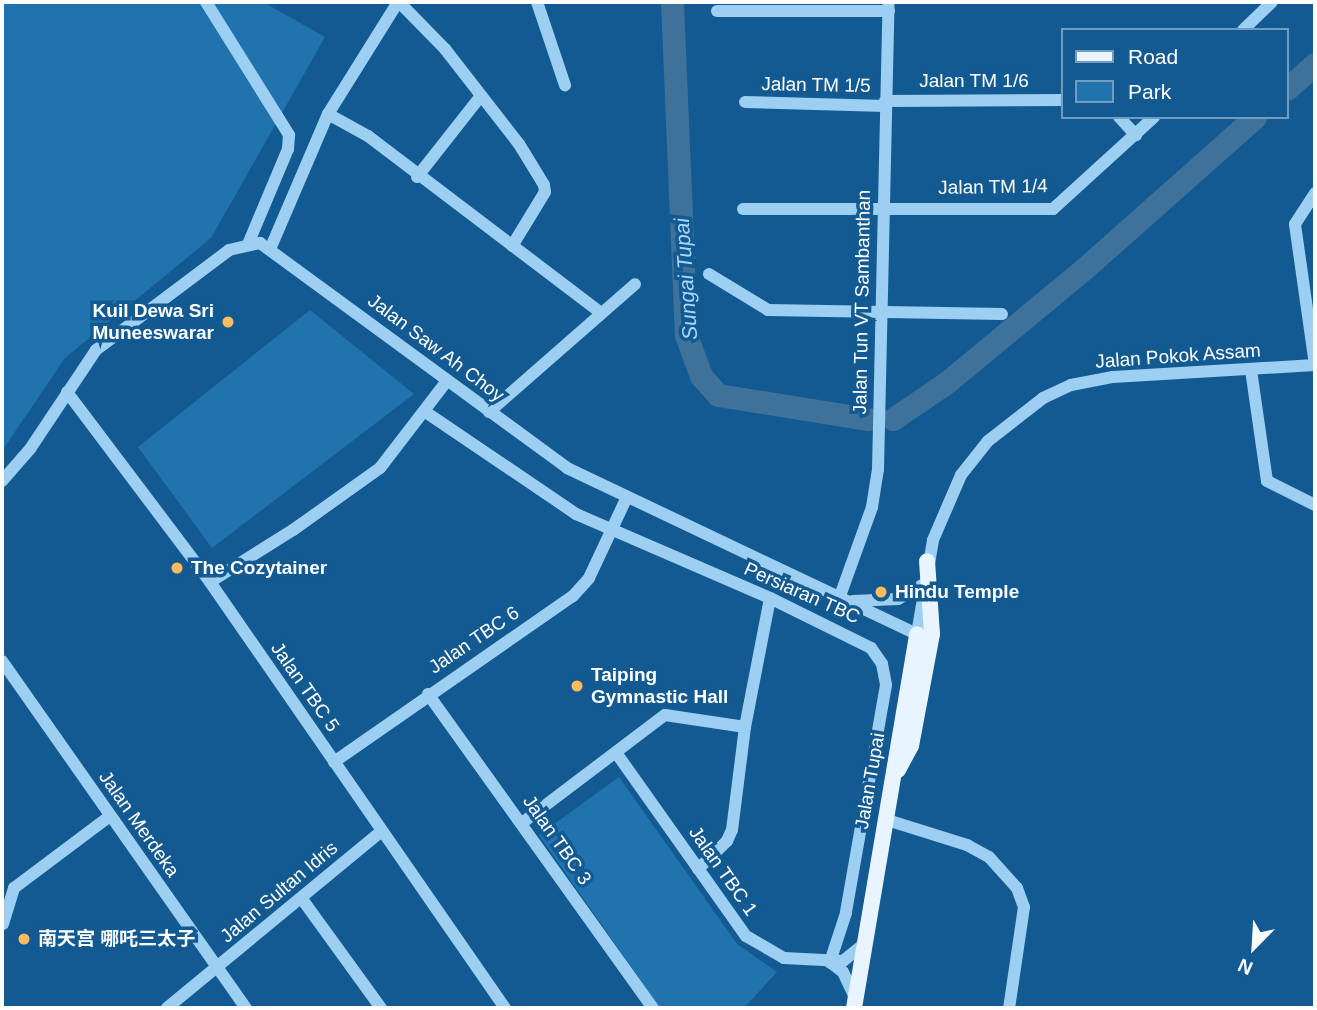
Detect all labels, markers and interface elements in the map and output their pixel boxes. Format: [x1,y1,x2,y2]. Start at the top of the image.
legend [1062,28,1289,119]
text: Road [1128,45,1178,68]
street label: Jalan TM 1/6 [919,70,1029,92]
street label: Jalan TM 1/5 [761,73,871,97]
text: Park [1128,80,1171,103]
street label: Jalan TM 1/4 [938,175,1048,199]
street label: Jalan Tun VT Sambanthan [849,189,875,415]
water label: Sungai Tupai [669,217,703,341]
street label: Jalan Saw Ah Choy [363,289,509,407]
place label: Kuil Dewa Sri Muneeswarar [93,300,214,344]
marker: Kuil Dewa Sri Muneeswarar [220,314,236,330]
street label: Jalan Pokok Assam [1094,339,1262,373]
place label: The Cozytainer [191,557,327,579]
street label: Persiaran TBC [740,557,864,629]
marker: The Cozytainer [169,560,185,576]
place label: Hindu Temple [895,581,1019,603]
marker: Hindu Temple [873,584,889,600]
street label: Jalan TBC 6 [424,601,524,679]
street label: Jalan TBC 5 [266,638,344,736]
place label: Taiping Gymnastic Hall [591,664,728,708]
marker: Taiping Gymnastic Hall [569,678,585,694]
street label: Jalan Tupai [850,731,890,831]
street label: Jalan Merdeka [94,766,184,882]
street label: Jalan TBC 3 [518,791,596,889]
street label: Jalan TBC 1 [684,822,762,920]
street label: Jalan Sultan Idris [216,836,342,948]
north arrow [1219,912,1289,982]
place label: 南天宫 哪吒三太子 [38,928,195,950]
marker: 南天宫 哪吒三太子 [16,931,32,947]
text: N [1235,954,1256,979]

